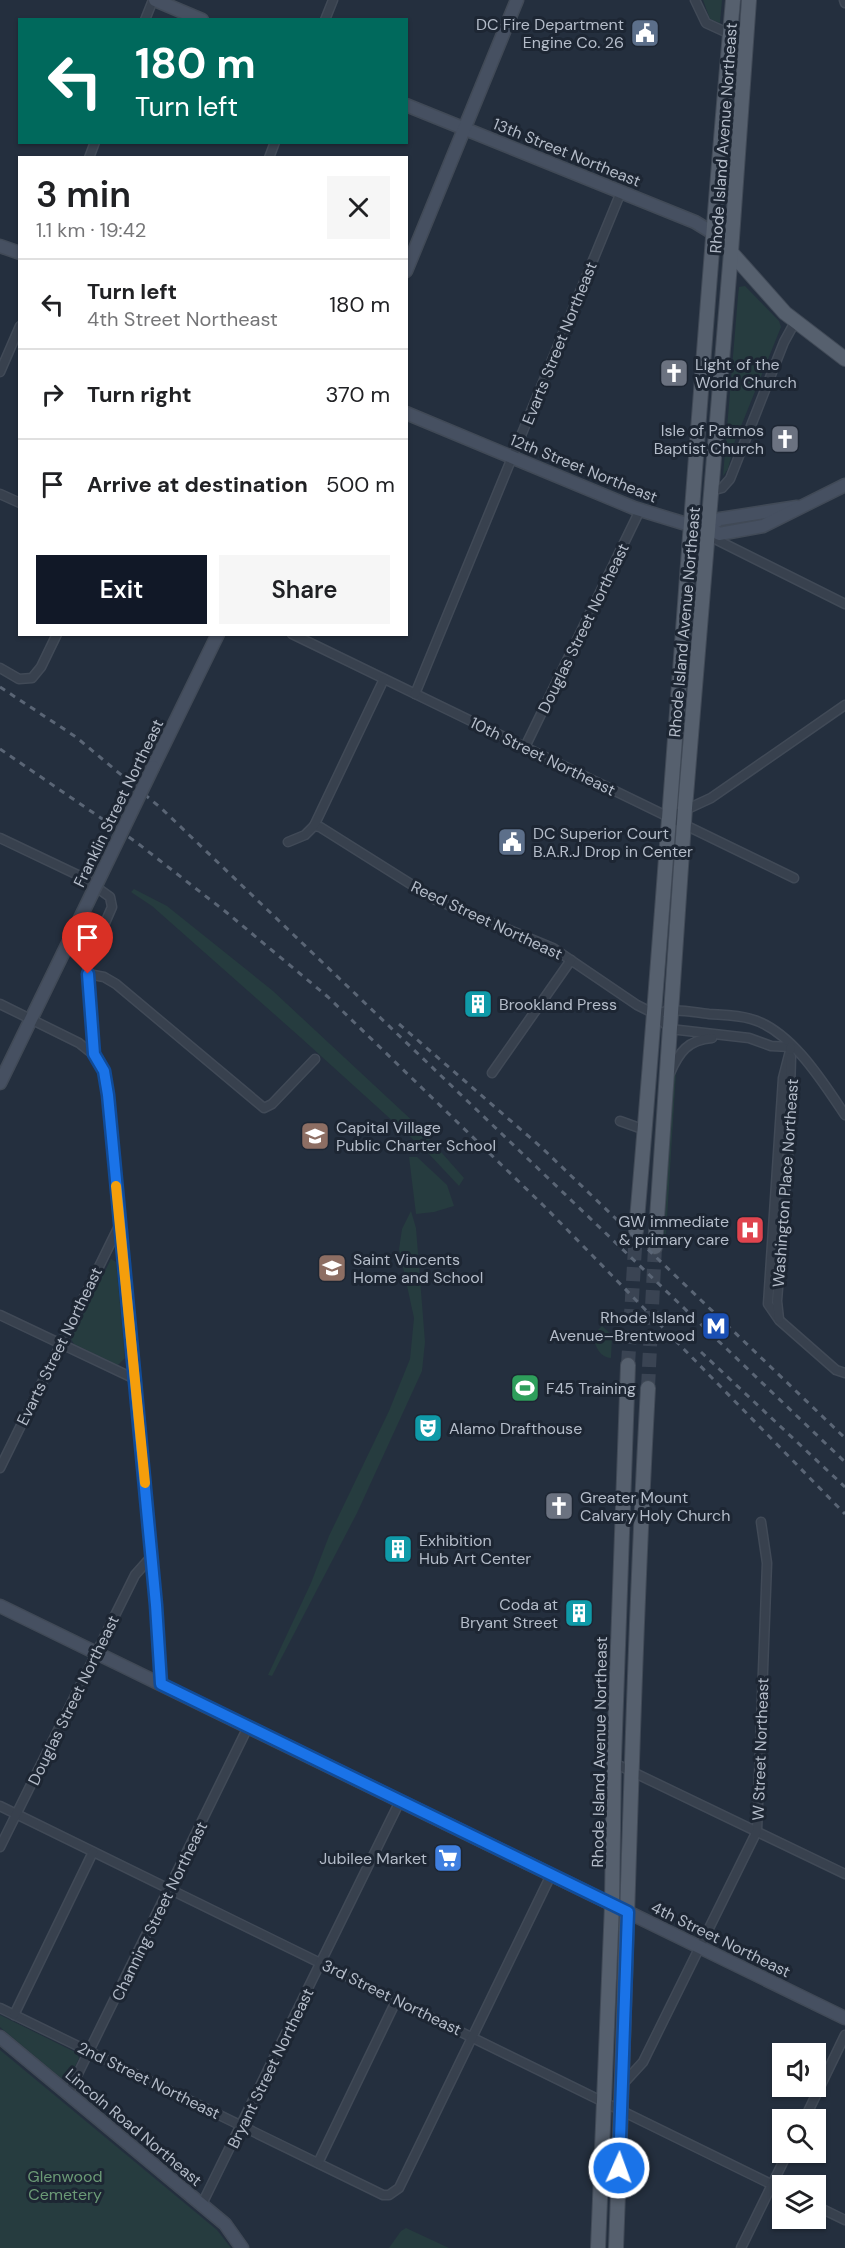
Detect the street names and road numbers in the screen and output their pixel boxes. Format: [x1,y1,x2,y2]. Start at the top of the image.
street label: Rhode Island Avenue Northeast [705,22,742,254]
street label: 13th Street Northeast [490,113,644,192]
street label: Evarts Street Northeast [517,259,602,428]
street label: 12th Street Northeast [507,429,661,508]
street label: Rhode Island Avenue Northeast [664,506,705,738]
street label: Douglas Street Northeast [533,540,634,717]
street label: 10th Street Northeast [467,712,619,801]
street label: Franklin Street Northeast [69,716,168,891]
street label: Reed Street Northeast [408,876,566,965]
street label: Washington Place Northeast [768,1078,803,1288]
street label: Evarts Street Northeast [12,1264,107,1429]
street label: Douglas Street Northeast [23,1612,124,1789]
street label: Rhode Island Avenue Northeast [587,1636,612,1868]
street label: W Street Northeast [748,1677,773,1821]
street label: Channing Street Northeast [107,1818,212,2004]
street label: 4th Street Northeast [648,1897,794,1982]
street label: 3rd Street Northeast [319,1955,465,2040]
street label: Bryant Street Northeast [223,1985,318,2152]
street label: 2nd Street Northeast [74,2037,223,2124]
street label: Lincoln Road Northeast [61,2064,206,2191]

